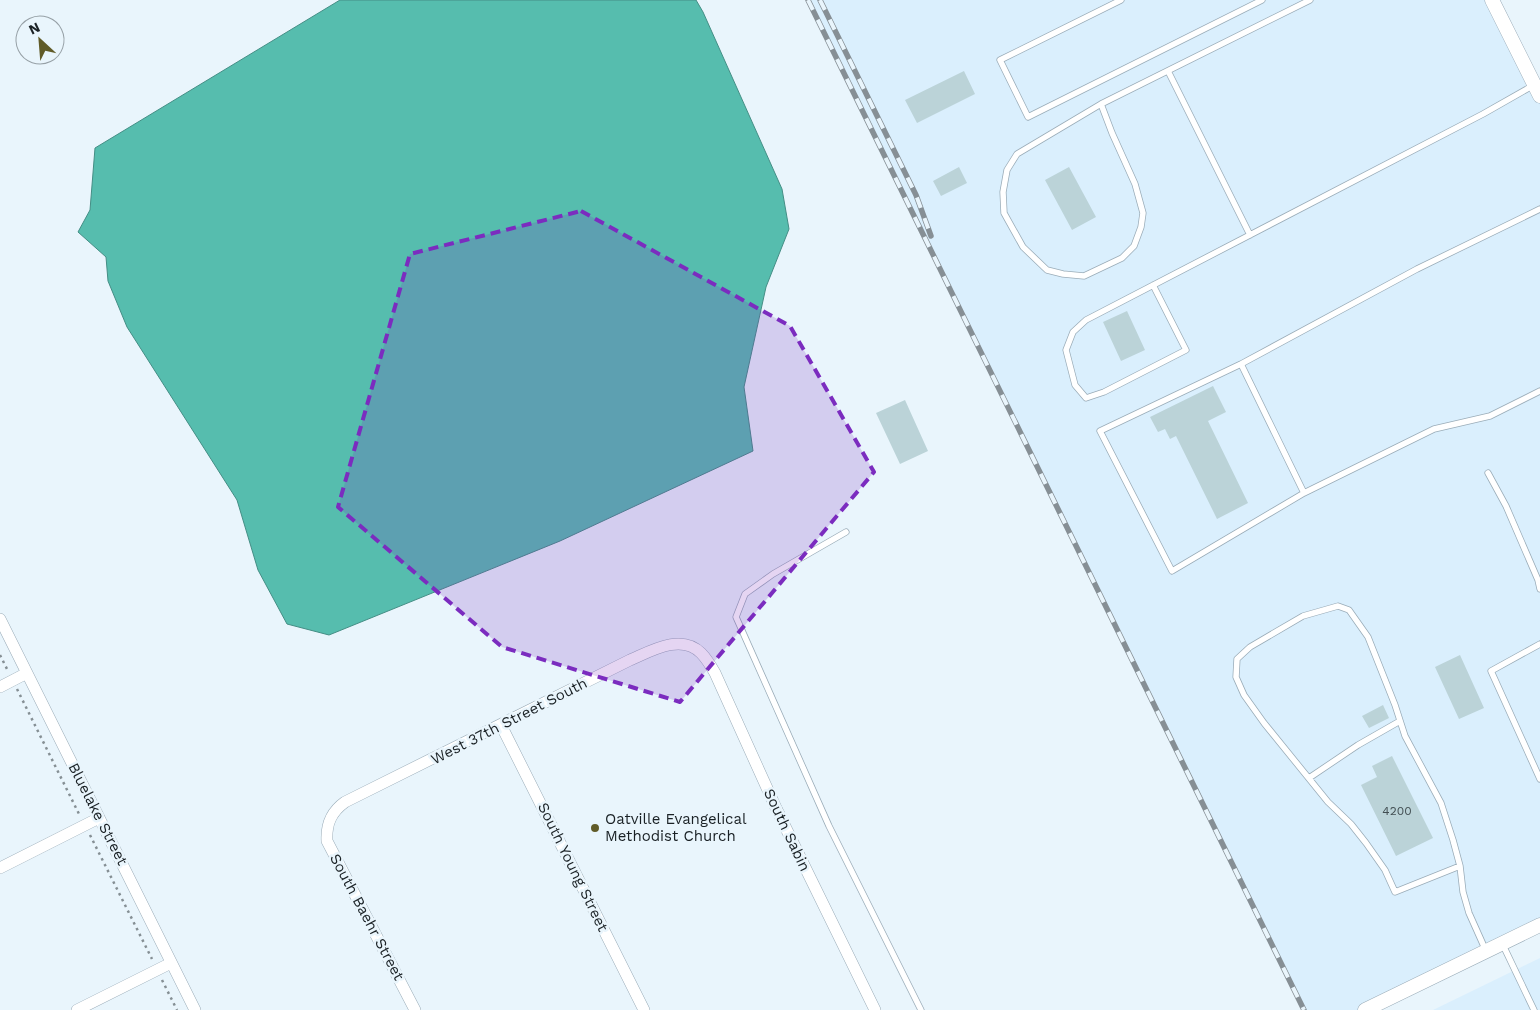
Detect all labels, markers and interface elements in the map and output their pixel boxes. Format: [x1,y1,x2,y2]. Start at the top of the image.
north arrow [15,15,65,65]
text: N [26,19,42,38]
street label: West 37th Street South [428,674,590,768]
street label: Bluelake Street [64,760,132,869]
street label: South Sabin [760,786,814,874]
street label: South Young Street [534,800,612,935]
house number: 4200 [1382,804,1412,818]
place label: Oatville Evangelical Methodist Church [605,810,747,845]
marker: Oatville Evangelical Methodist Church [589,822,601,834]
street label: South Baehr Street [326,851,408,984]

